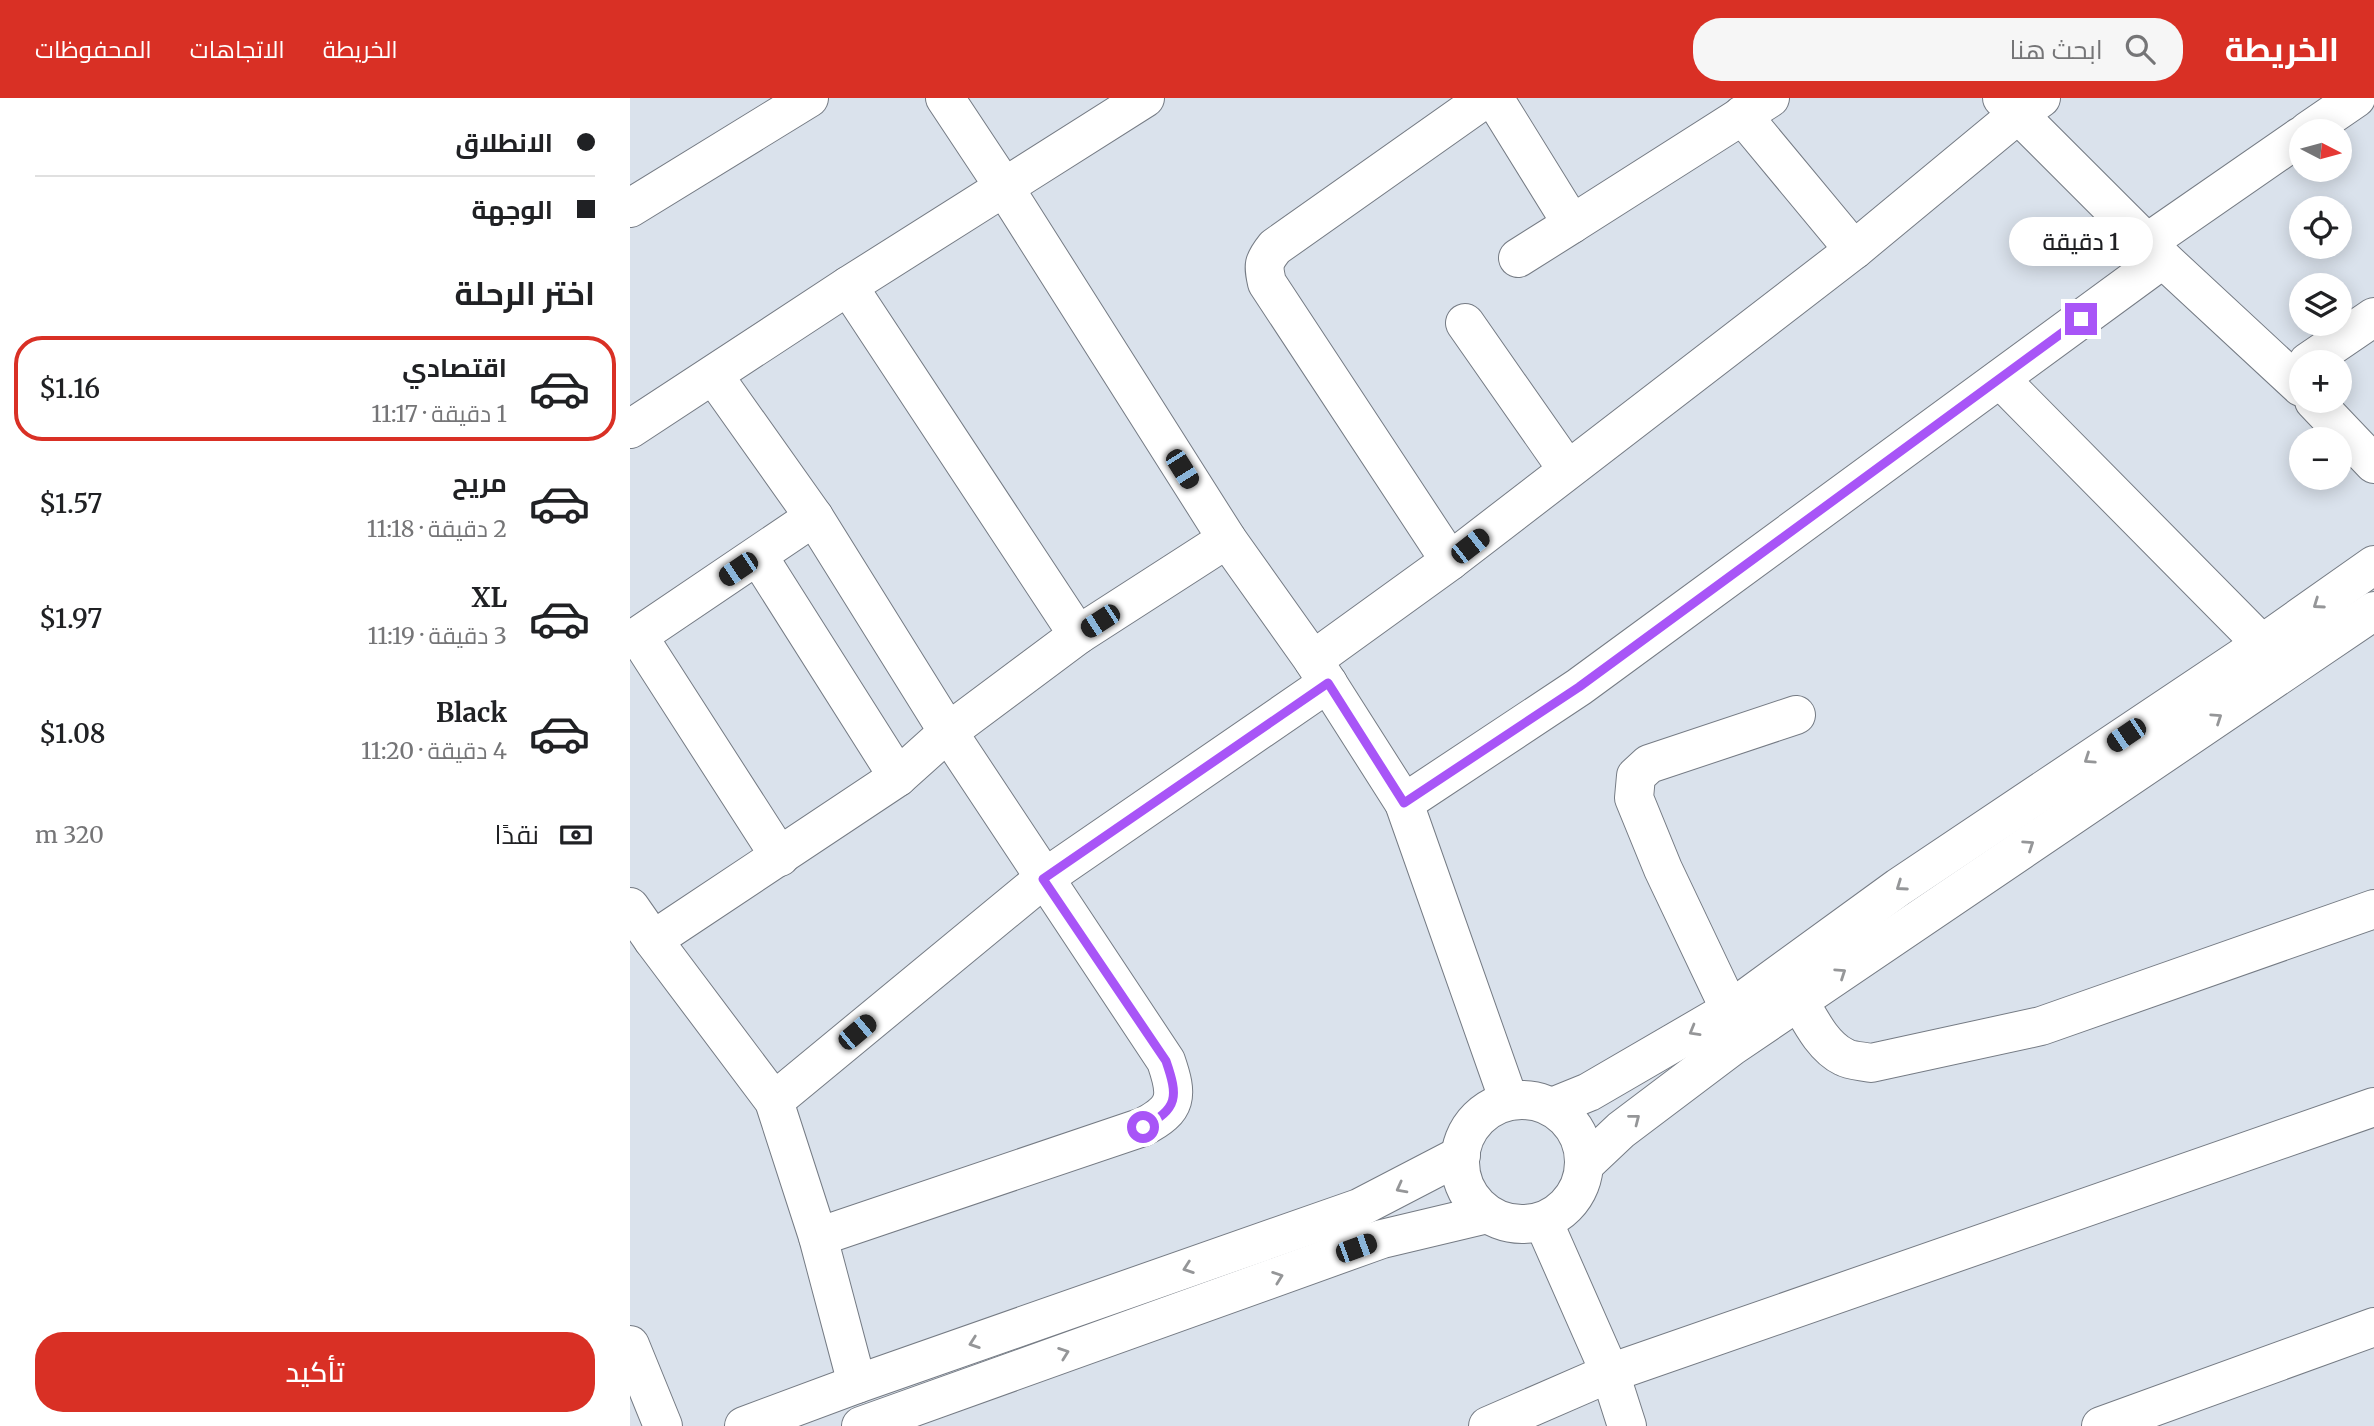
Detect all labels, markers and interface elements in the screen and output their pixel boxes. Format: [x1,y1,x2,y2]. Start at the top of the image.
search box [1693,18,2183,81]
text: الخريطة [2225,29,2339,70]
icon: search [2121,30,2159,68]
text: ابحث هنا [2010,33,2103,66]
text: المحفوظات [35,34,152,65]
text: الاتجاهات [190,34,285,65]
text: الخريطة [323,34,398,65]
north arrow [2289,119,2352,182]
map controls [2289,119,2352,490]
text: الانطلاق [455,126,553,159]
text: الوجهة [472,193,553,226]
button: locate [2289,196,2352,259]
callout: 1 دقيقة [2009,218,2153,266]
text: 1 دقيقة [2042,227,2120,256]
button: layers [2289,273,2352,336]
text: اختر الرحلة [454,274,595,314]
route end [2065,303,2097,335]
button: + [2289,350,2352,413]
text: اقتصادي [402,351,507,384]
icon: car [528,357,591,420]
text: $1.16 [39,372,100,405]
text: 1 دقيقة · 11:17 [371,399,507,428]
button: − [2289,427,2352,490]
car [1162,446,1203,492]
text: مريح [452,466,507,499]
icon: car [528,472,591,535]
text: $1.57 [39,487,102,520]
text: 2 دقيقة · 11:18 [367,514,507,543]
car [1447,525,1494,567]
car [715,549,762,589]
text: XL [471,581,507,614]
icon: car [528,587,591,650]
one-way arrow [2313,596,2326,608]
car [1077,601,1124,641]
text: $1.97 [39,602,102,635]
text: 3 دقيقة · 11:19 [367,621,507,650]
text: Black [436,696,507,729]
icon: car [528,702,591,765]
one-way arrow [2210,713,2223,726]
car [2103,715,2150,755]
text: $1.08 [39,717,106,750]
text: 4 دقيقة · 11:20 [361,736,507,765]
one-way arrow [2084,751,2097,764]
icon: cash [557,816,595,854]
text: نقدًا [495,818,539,851]
text: 320 m [35,820,104,849]
one-way arrow [2021,841,2034,854]
one-way arrow [1896,878,1909,890]
one-way arrow [1833,968,1846,981]
car [835,1010,880,1054]
one-way arrow [1689,1023,1702,1036]
route start [1127,1111,1159,1143]
one-way arrow [1628,1114,1640,1127]
one-way arrow [1396,1179,1408,1193]
car [1333,1231,1380,1265]
one-way arrow [1183,1260,1195,1274]
one-way arrow [1271,1271,1283,1285]
button: تأكيد [35,1332,595,1412]
one-way arrow [968,1335,980,1349]
one-way arrow [1057,1347,1069,1361]

